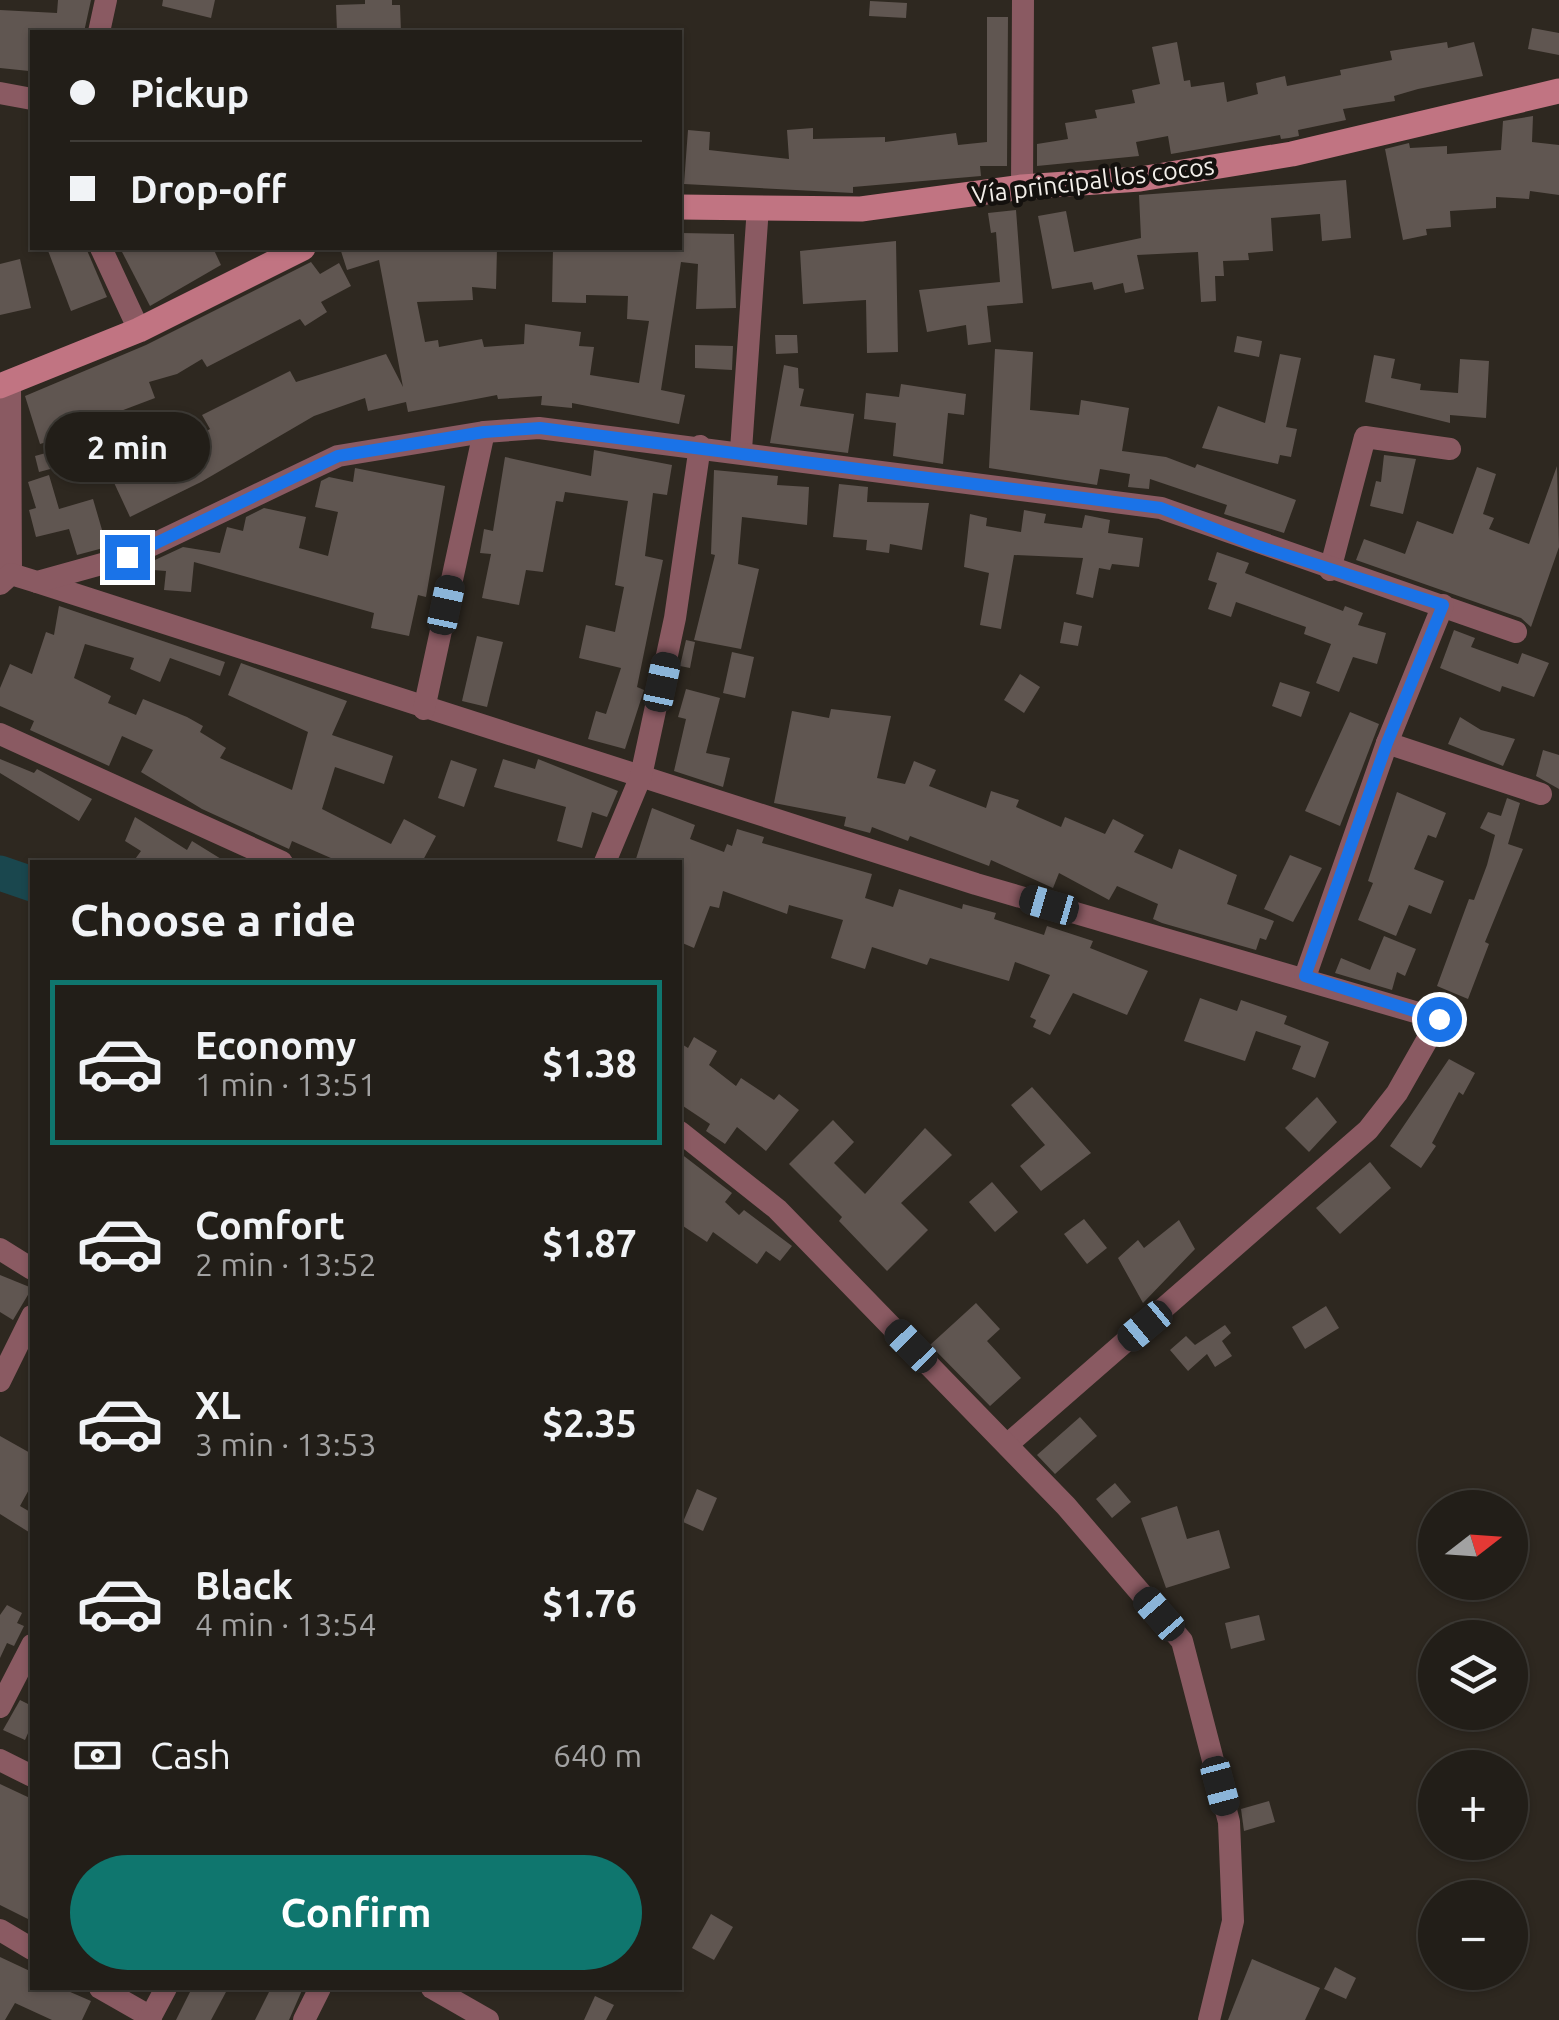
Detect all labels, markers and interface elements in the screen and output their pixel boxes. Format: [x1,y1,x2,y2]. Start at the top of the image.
text: Pickup [130,72,249,114]
street label: Vía principal los cocos [970,151,1216,209]
text: Drop-off [130,168,286,210]
callout: 2 min [44,412,210,482]
text: 2 min [87,429,168,465]
route end [105,535,150,580]
car [425,573,467,637]
car [641,650,683,714]
car [1016,882,1082,928]
text: Choose a ride [70,894,356,945]
route start [1417,997,1462,1042]
icon: car [75,1018,165,1108]
text: Economy [195,1024,356,1066]
text: $1.38 [542,1042,637,1084]
text: 1 min · 13:51 [195,1066,377,1102]
icon: car [75,1198,165,1288]
text: Comfort [195,1204,345,1246]
text: $1.87 [542,1222,637,1264]
text: 2 min · 13:52 [195,1246,377,1282]
car [1112,1295,1178,1357]
car [879,1314,943,1378]
icon: car [75,1378,165,1468]
text: XL [195,1384,241,1426]
text: $2.35 [542,1402,637,1444]
text: 3 min · 13:53 [195,1426,377,1462]
north arrow [1418,1490,1528,1600]
map controls [1418,1490,1528,1990]
icon: car [75,1558,165,1648]
text: Black [195,1564,293,1606]
text: $1.76 [542,1582,637,1624]
car [1128,1582,1190,1646]
text: 4 min · 13:54 [195,1606,377,1642]
button: layers [1418,1620,1528,1730]
icon: cash [70,1728,125,1783]
text: Cash [150,1734,231,1776]
text: 640 m [553,1737,642,1773]
button: + [1418,1750,1528,1860]
car [1198,1753,1242,1819]
button: Confirm [70,1855,642,1970]
button: − [1418,1880,1528,1990]

